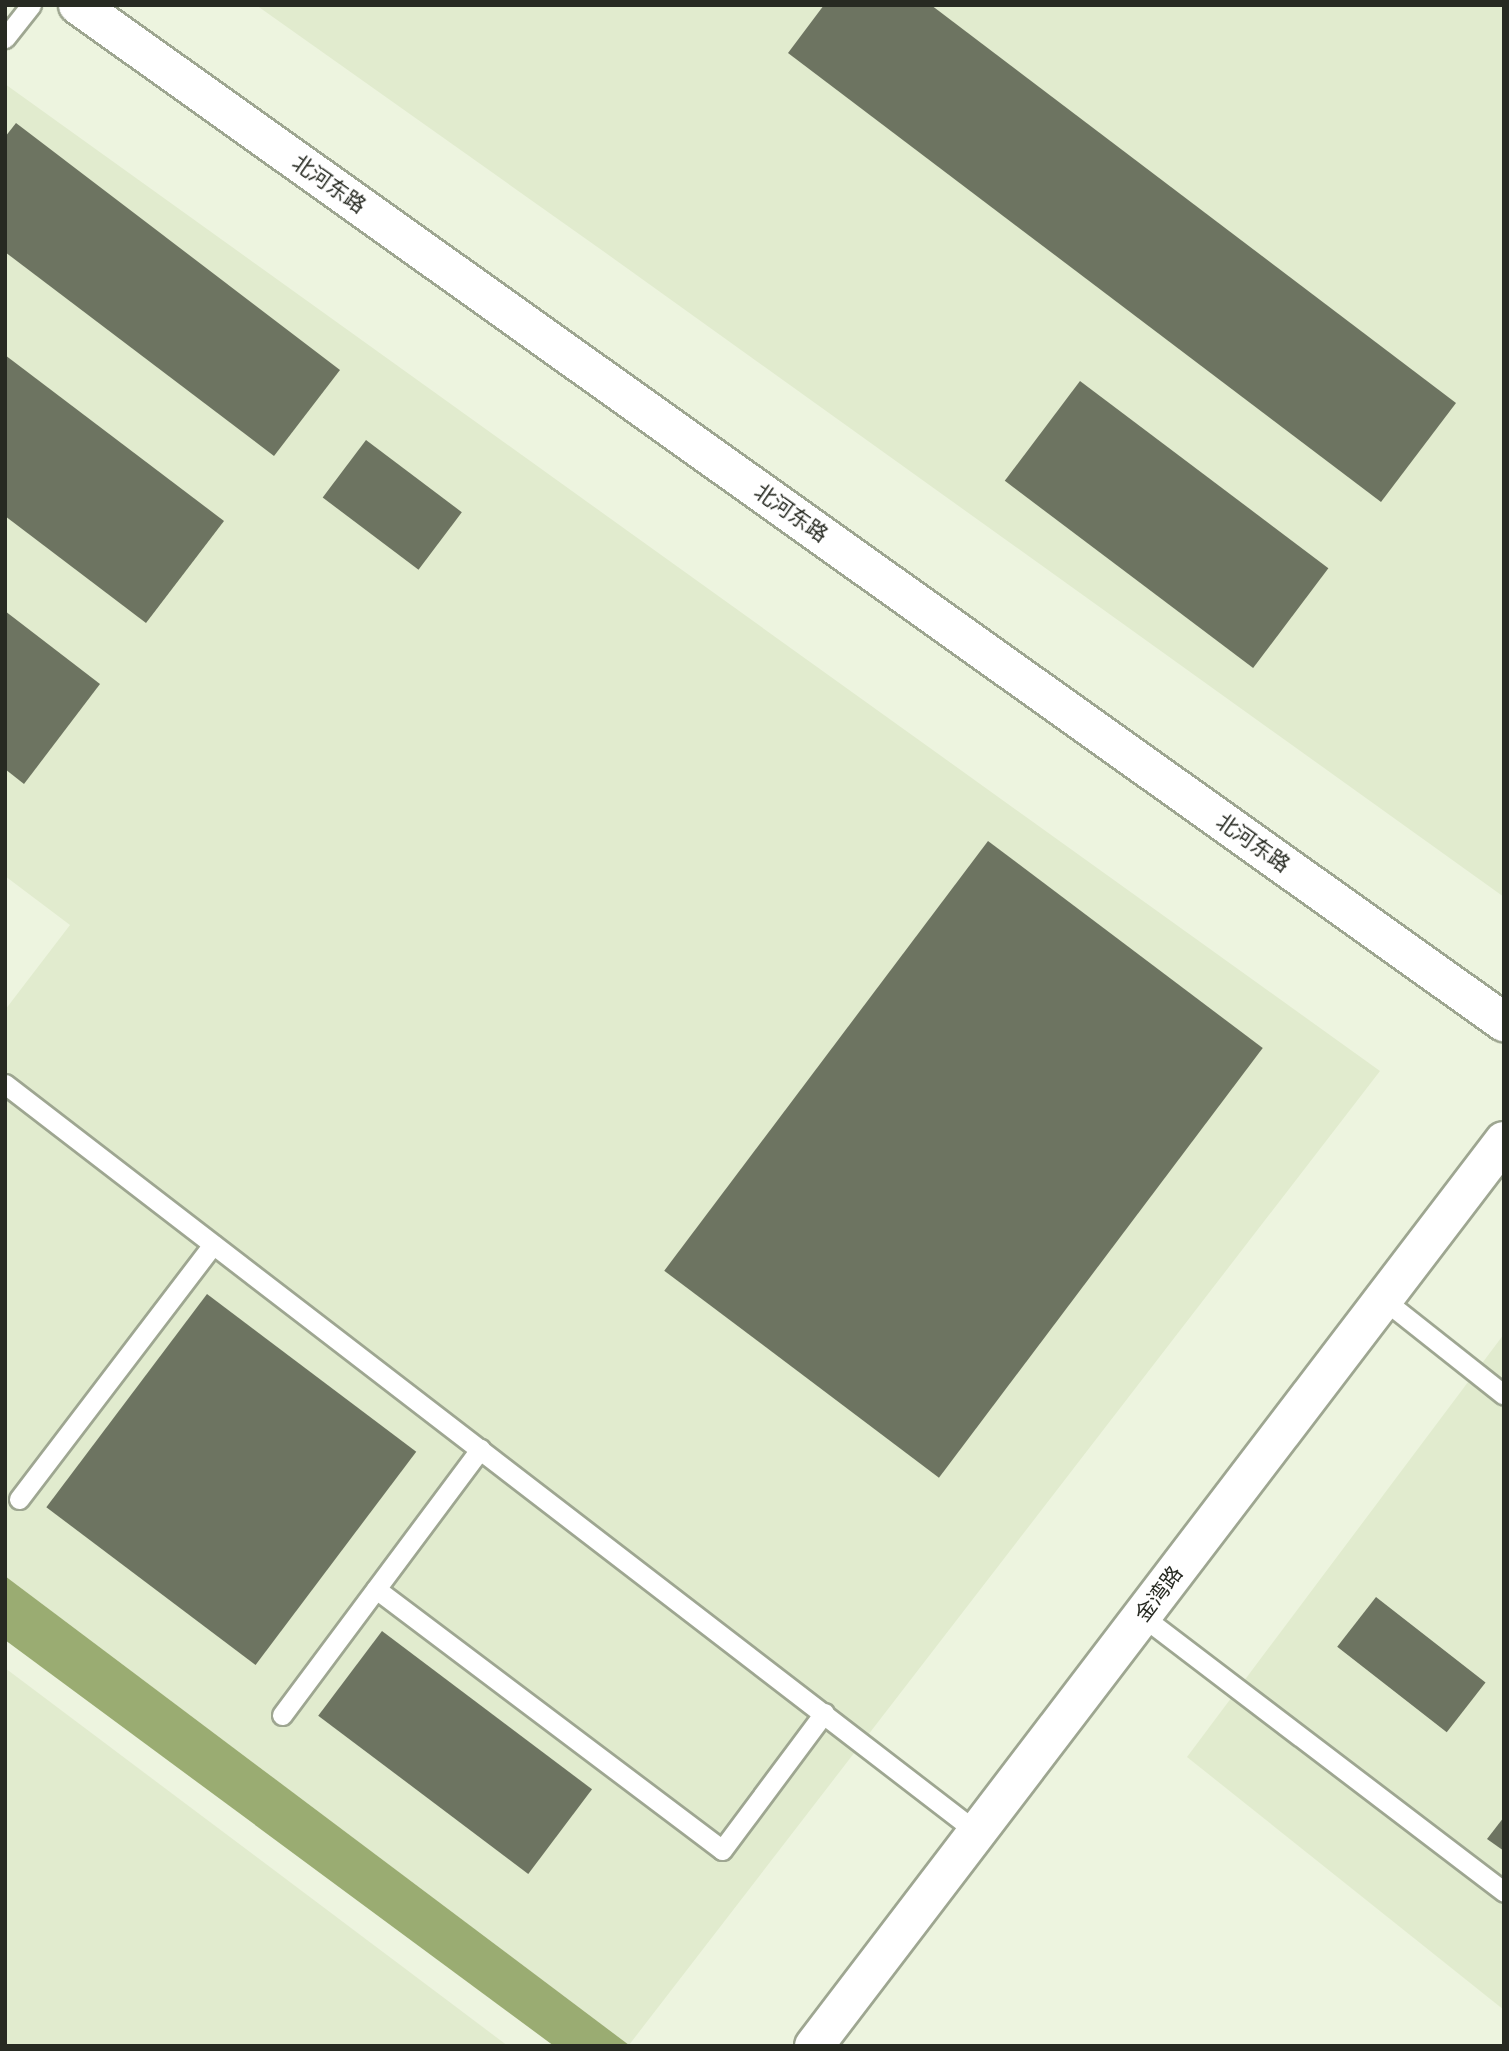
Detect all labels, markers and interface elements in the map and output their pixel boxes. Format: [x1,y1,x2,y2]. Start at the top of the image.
street label: 北河东路 [287,150,371,218]
street label: 北河东路 [749,479,833,547]
street label: 北河东路 [1211,809,1295,877]
street label: 金湾路 [1130,1561,1188,1627]

